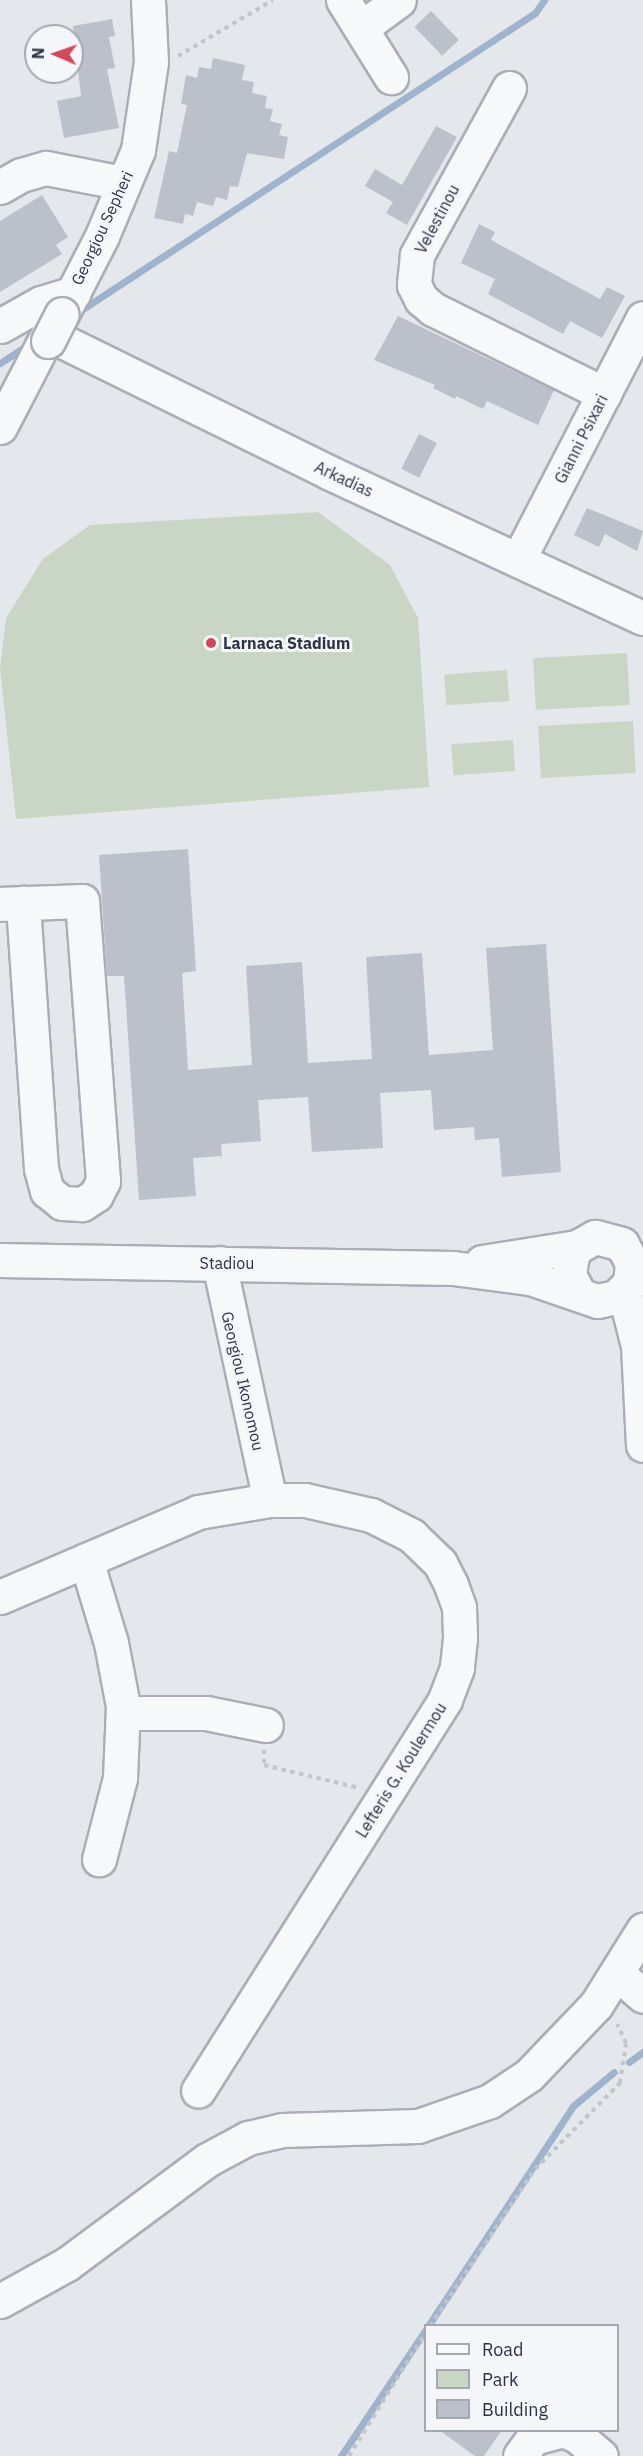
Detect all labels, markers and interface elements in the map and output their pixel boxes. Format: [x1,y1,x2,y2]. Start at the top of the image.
north arrow [24,24,84,84]
text: N [28,47,48,60]
street label: Georgiou Sepheri [67,168,137,288]
street label: Velestinou [411,181,463,257]
street label: Gianni Psixari [550,391,612,487]
street label: Arkadias [312,457,376,501]
place label: Larnaca Stadium [223,633,350,653]
marker: Larnaca Stadium [204,636,218,650]
street label: Stadiou [200,1253,254,1273]
street label: Georgiou Ikonomou [218,1310,268,1452]
street label: Lefteris G. Koulermou [352,1699,450,1841]
legend [424,2324,619,2432]
text: Road [482,2338,523,2361]
text: Park [482,2368,518,2391]
text: Building [482,2398,548,2421]

